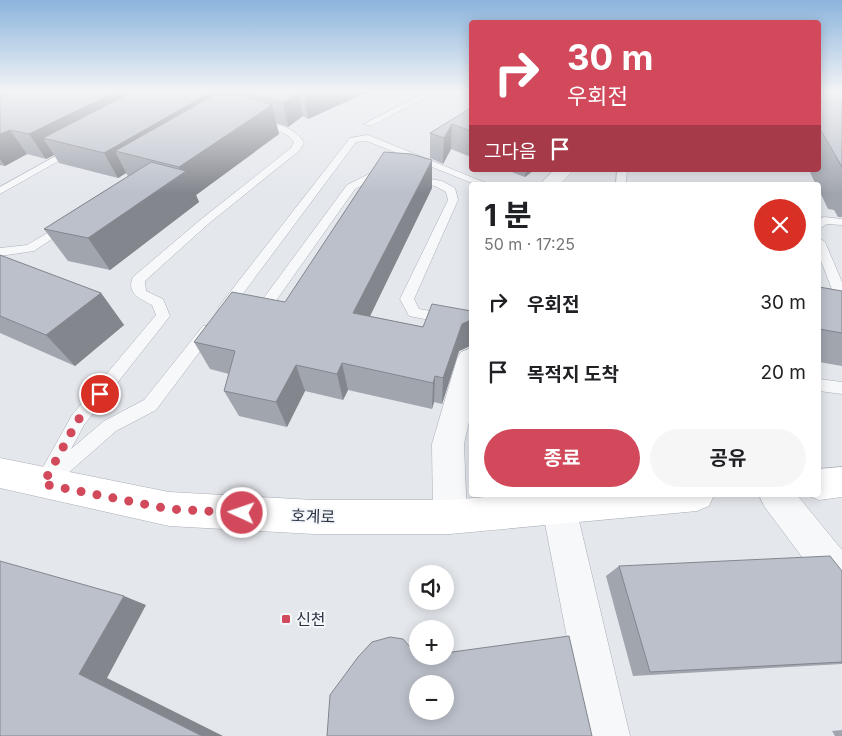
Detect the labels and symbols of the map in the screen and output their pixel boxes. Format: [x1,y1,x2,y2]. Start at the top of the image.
pin [79,373,121,415]
position arrow [215,486,267,538]
street label: 호계로 [291,505,336,527]
place label: 신천 [296,609,325,629]
marker: 신천 [280,613,292,625]

